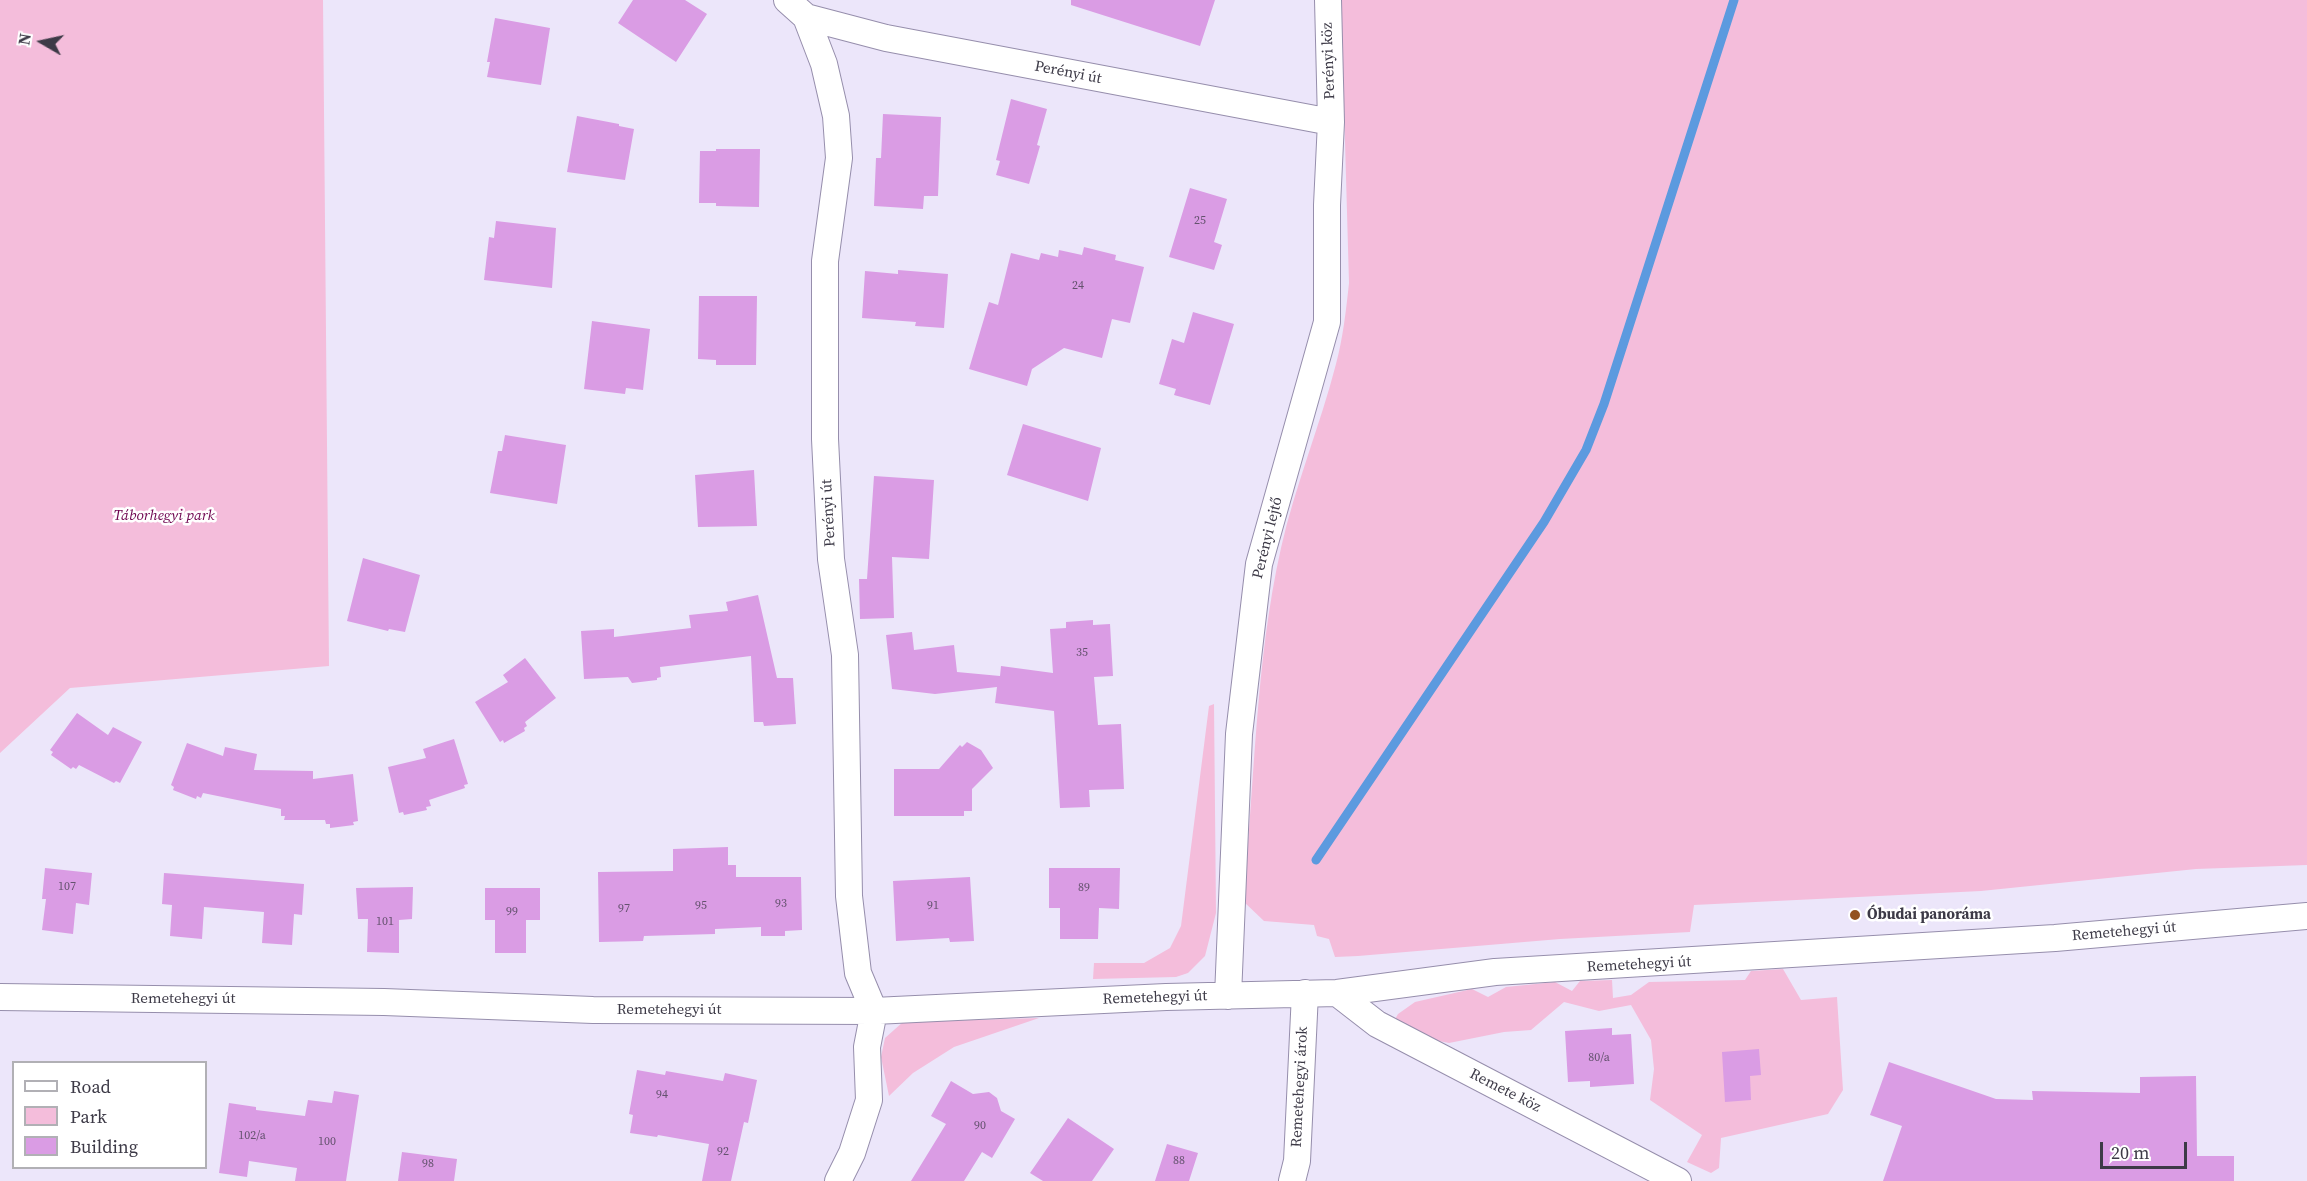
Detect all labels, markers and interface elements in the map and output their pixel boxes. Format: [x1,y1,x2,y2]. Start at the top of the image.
north arrow [12,12,72,72]
street label: Perényi köz [1319,22,1339,100]
text: N [12,32,36,47]
street label: Perényi út [1033,58,1103,88]
house number: 25 [1194,214,1206,228]
house number: 24 [1072,279,1084,293]
street label: Perényi út [818,479,840,547]
street label: Perényi lejtő [1249,495,1287,581]
park label: Táborhegyi park [113,507,215,525]
house number: 35 [1076,646,1088,660]
house number: 107 [58,880,76,894]
house number: 89 [1078,881,1090,895]
house number: 93 [775,897,787,911]
house number: 95 [695,899,707,913]
house number: 91 [927,899,939,913]
house number: 97 [618,902,630,916]
house number: 99 [506,905,518,919]
place label: Óbudai panoráma [1867,906,1991,924]
marker: Óbudai panoráma [1848,908,1862,922]
house number: 101 [376,915,394,929]
street label: Remetehegyi út [2071,918,2177,946]
street label: Remetehegyi út [1586,953,1692,977]
street label: Remetehegyi út [1102,987,1208,1009]
street label: Remetehegyi út [131,990,235,1008]
street label: Remetehegyi út [617,1001,721,1019]
street label: Remetehegyi árok [1288,1026,1312,1148]
house number: 80/a [1588,1051,1610,1065]
legend [12,1061,207,1169]
street label: Remete köz [1466,1065,1544,1117]
text: Road [70,1074,111,1099]
house number: 94 [656,1088,668,1102]
text: Park [70,1104,107,1129]
house number: 90 [974,1119,986,1133]
house number: 102/a [238,1129,266,1143]
scale bar [2103,1130,2190,1168]
text: Building [70,1134,138,1159]
house number: 100 [318,1135,336,1149]
text: 20 m [2111,1140,2149,1165]
house number: 92 [717,1145,729,1159]
house number: 88 [1173,1154,1185,1168]
house number: 98 [422,1157,434,1171]

